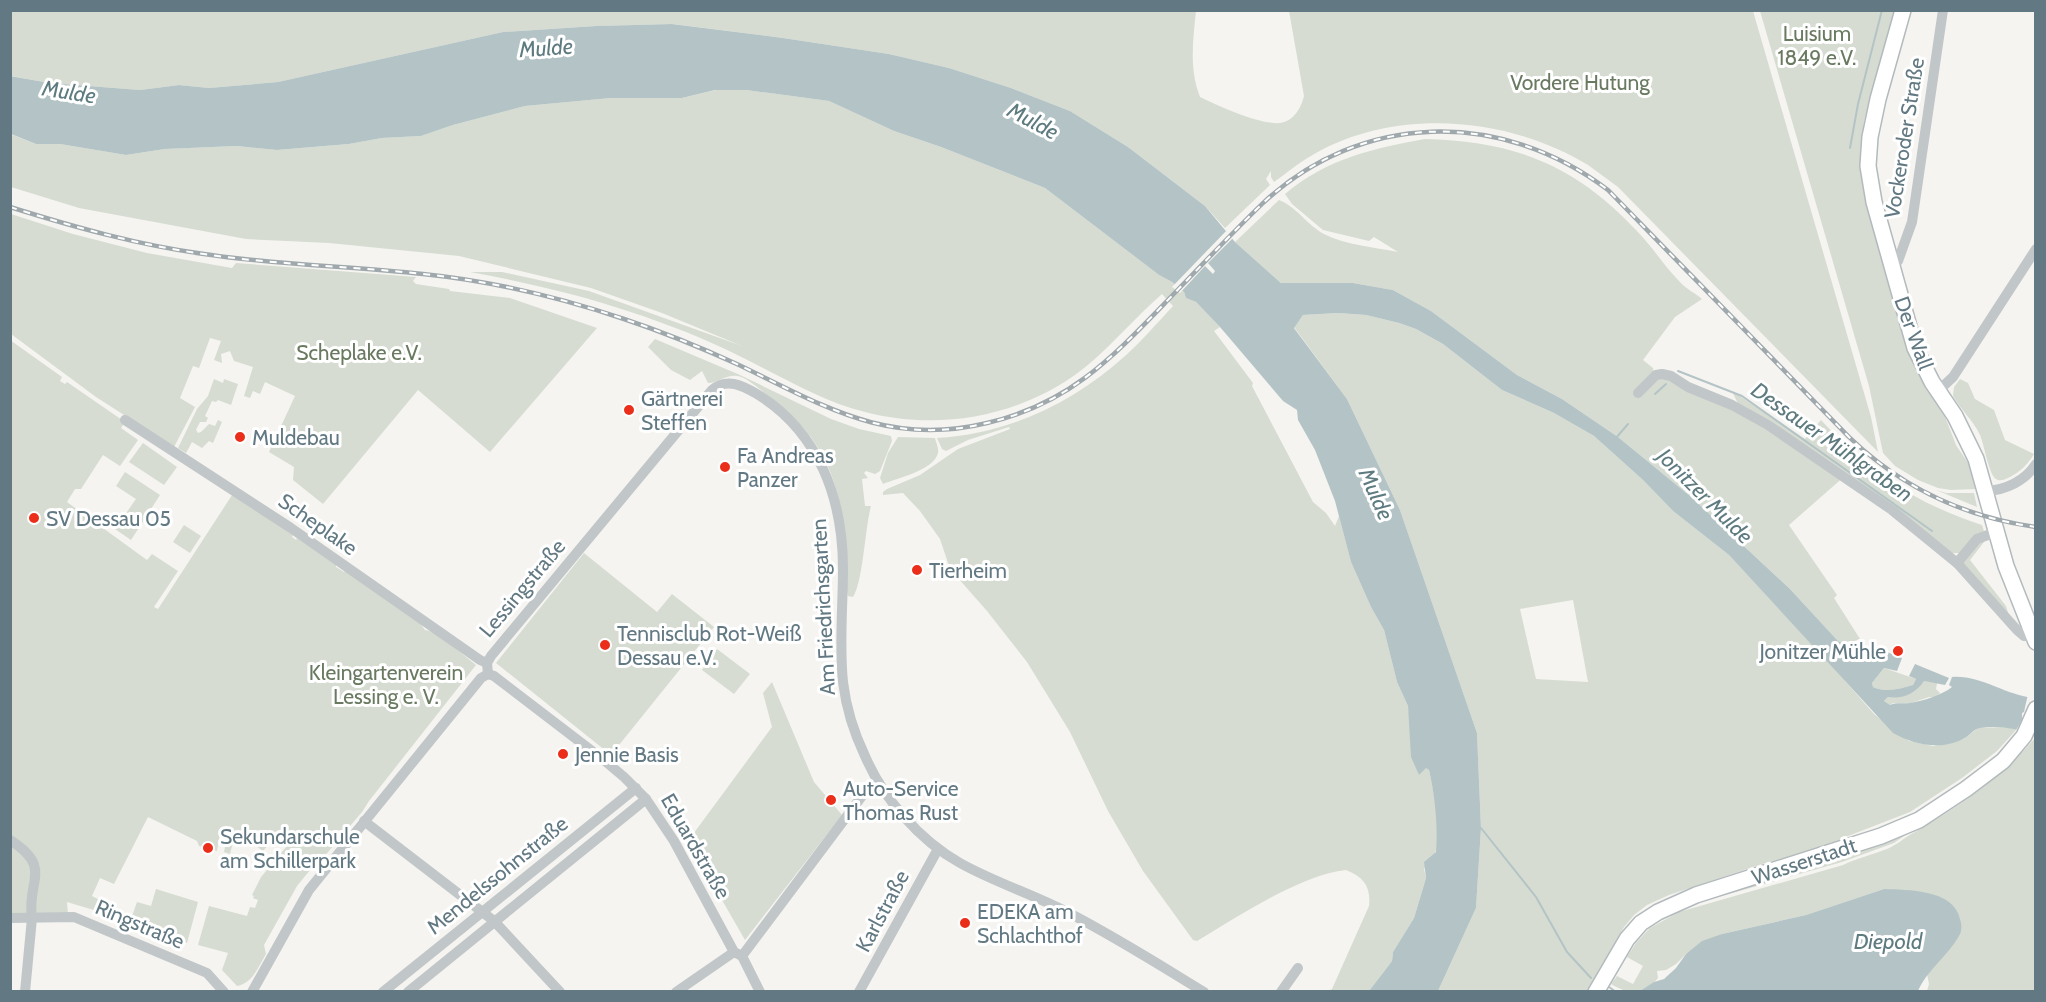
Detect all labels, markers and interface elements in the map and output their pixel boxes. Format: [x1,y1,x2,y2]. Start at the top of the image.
park label: Luisium 1849 e.V. [1778,21,1856,70]
water label: Mulde [517,33,574,63]
street label: Vockeroder Straße [1879,56,1929,220]
park label: Vordere Hutung [1510,70,1650,95]
water label: Mulde [39,74,98,110]
water label: Mulde [1002,96,1063,146]
street label: Der Wall [1889,293,1939,373]
park label: Scheplake e.V. [296,340,422,365]
water label: Dessauer Mühlgraben [1746,376,1918,508]
place label: Gärtnerei Steffen [641,386,723,435]
marker: Gärtnerei Steffen [622,403,636,417]
place label: Muldebau [252,425,340,450]
marker: Muldebau [233,430,247,444]
water label: Jonitzer Mulde [1650,441,1758,549]
place label: Fa Andreas Panzer [737,443,834,492]
marker: Fa Andreas Panzer [718,460,732,474]
water label: Mulde [1352,463,1399,524]
street label: Scheplake [274,488,362,560]
place label: SV Dessau 05 [46,506,171,531]
marker: SV Dessau 05 [27,511,41,525]
street label: Am Friedrichsgarten [806,518,840,696]
street label: Lessingstraße [474,534,570,642]
place label: Tierheim [929,558,1007,583]
marker: Tierheim [910,563,924,577]
place label: Tennisclub Rot-Weiß Dessau e.V. [617,621,802,670]
marker: Tennisclub Rot-Weiß Dessau e.V. [598,638,612,652]
place label: Jonitzer Mühle [1759,639,1886,664]
marker: Jonitzer Mühle [1891,644,1905,658]
park label: Kleingartenverein Lessing e. V. [309,660,463,709]
place label: Jennie Basis [574,742,679,767]
marker: Jennie Basis [556,747,570,761]
place label: Auto-Service Thomas Rust [843,776,959,825]
street label: Eduardstraße [656,789,736,903]
marker: Auto-Service Thomas Rust [824,793,838,807]
street label: Mendelssohnstraße [422,810,573,939]
place label: Sekundarschule am Schillerpark [220,824,360,873]
street label: Wasserstadt [1749,832,1859,890]
marker: Sekundarschule am Schillerpark [201,841,215,855]
street label: Karlstraße [850,866,914,956]
street label: Ringstraße [92,894,188,954]
place label: EDEKA am Schlachthof [977,899,1083,948]
marker: EDEKA am Schlachthof [958,916,972,930]
water label: Diepold [1854,928,1923,955]

